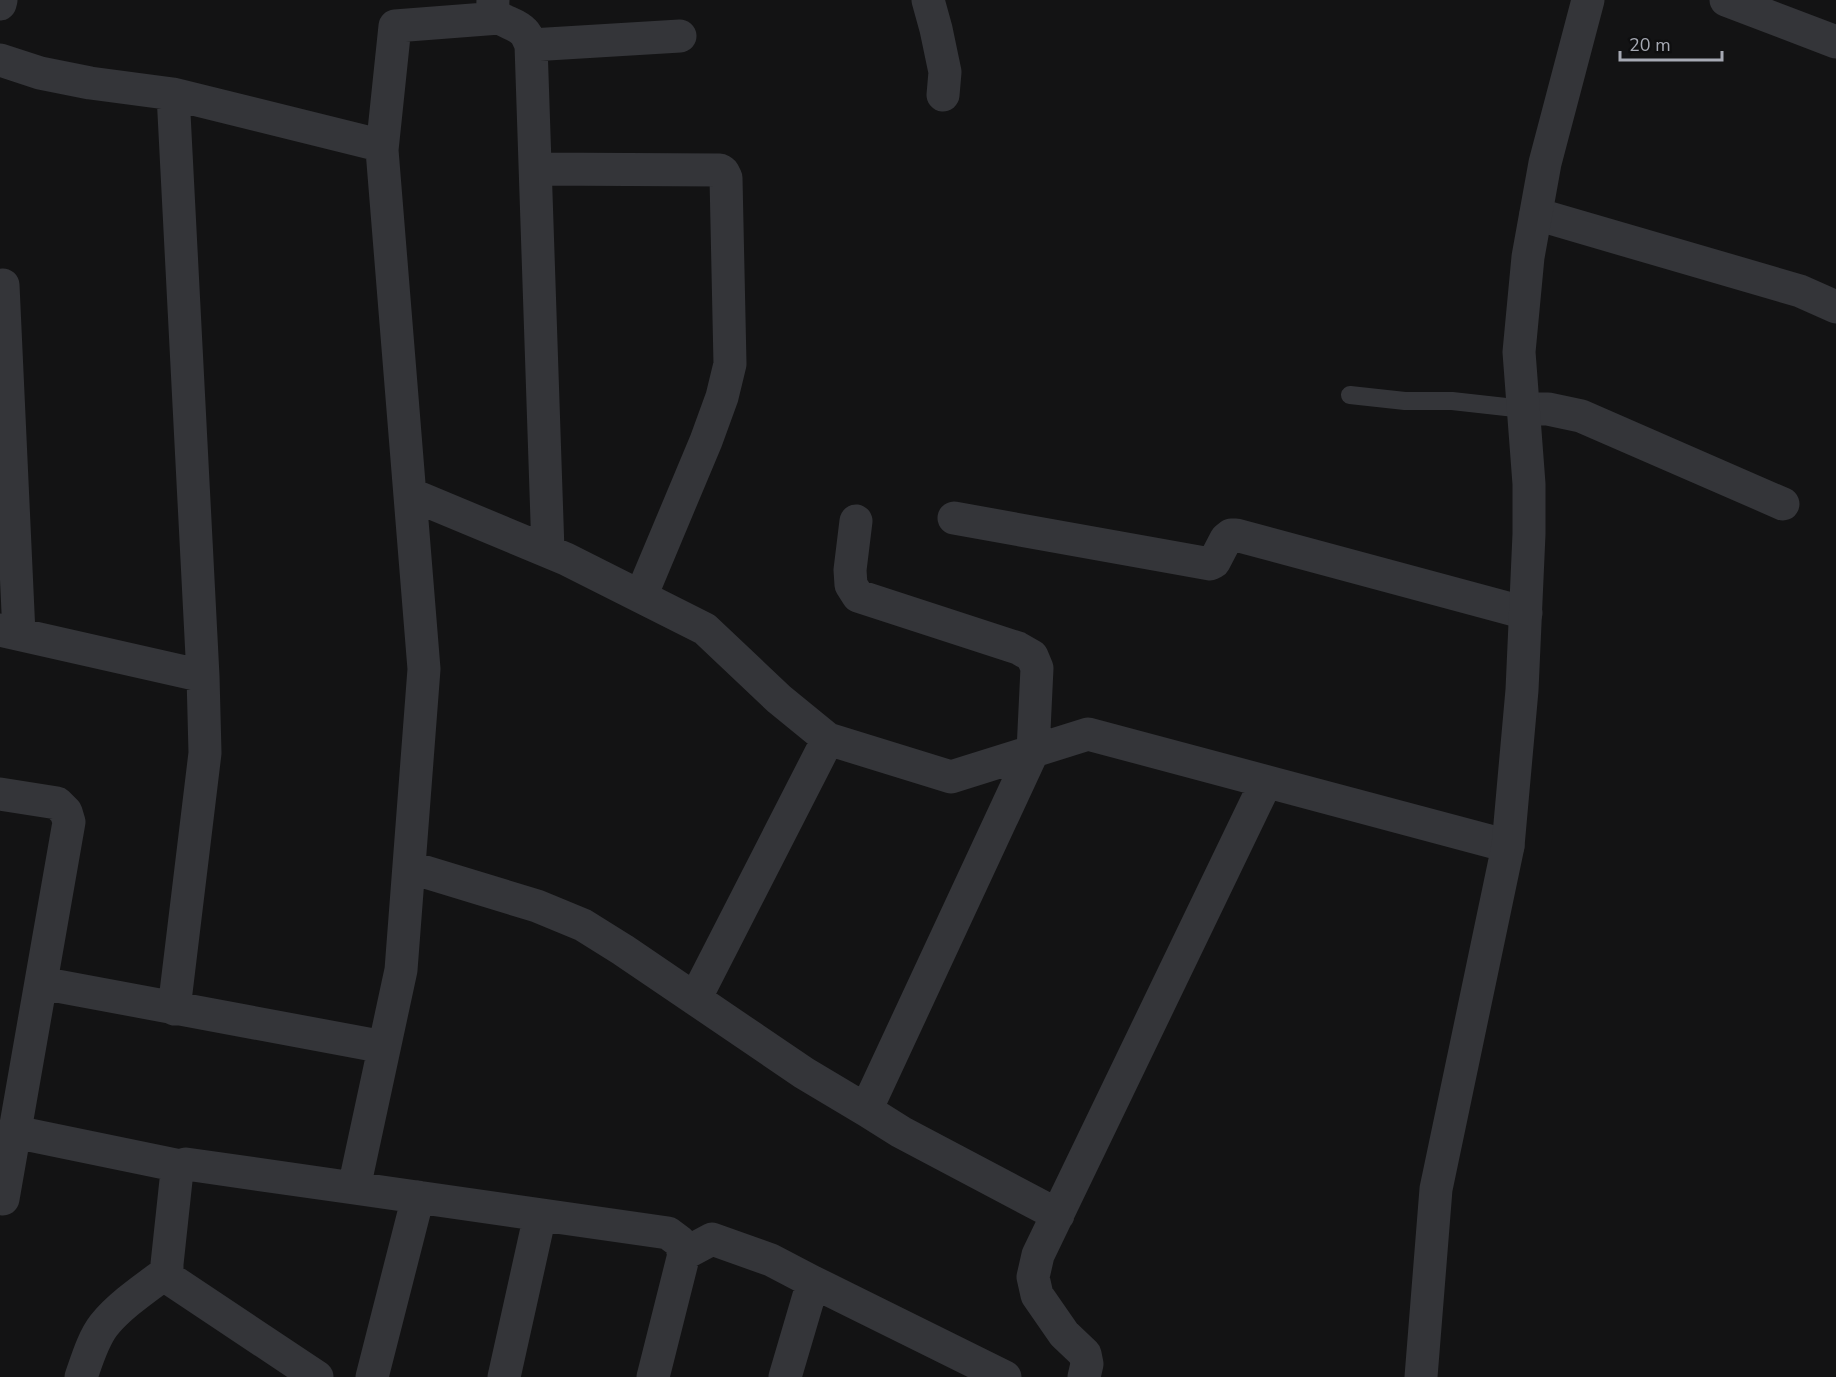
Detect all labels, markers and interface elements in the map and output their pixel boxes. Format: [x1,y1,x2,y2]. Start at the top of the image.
scale bar [1620,24,1722,62]
text: 20 m [1629,33,1671,57]

